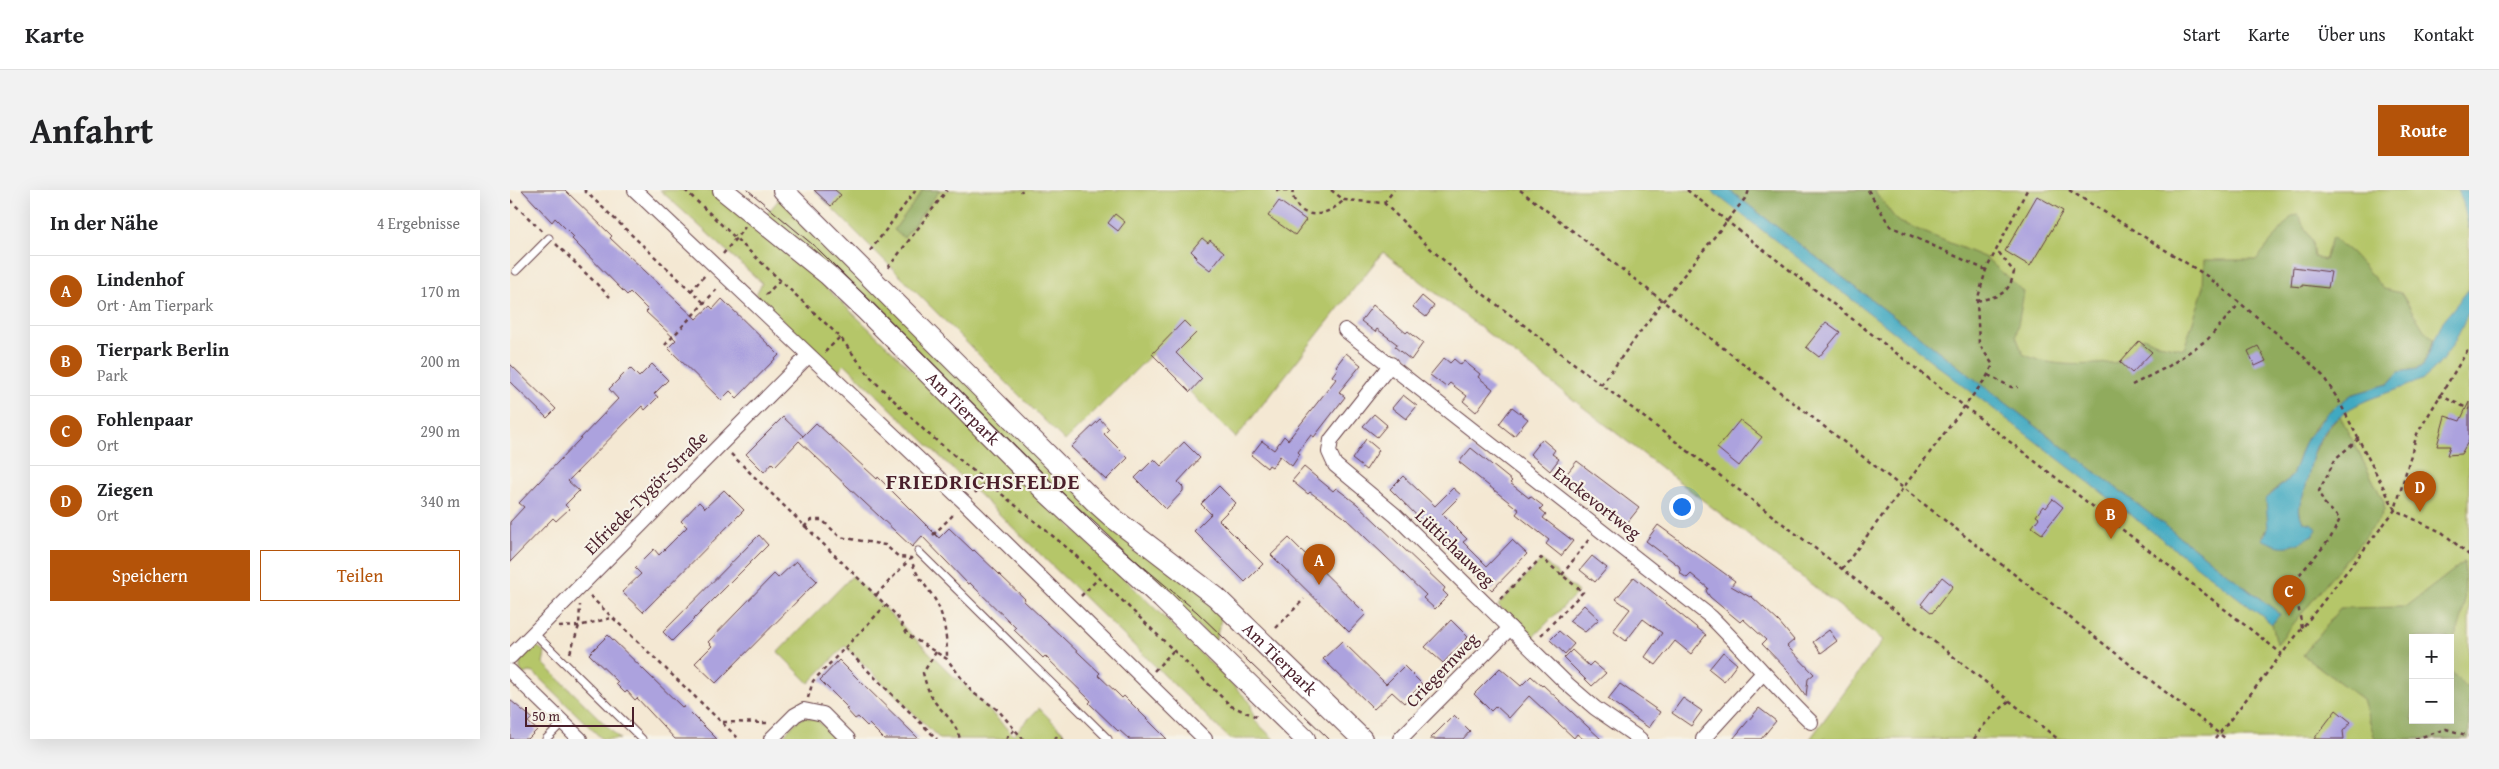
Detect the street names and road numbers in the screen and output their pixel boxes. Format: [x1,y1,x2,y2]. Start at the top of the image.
street label: Am Tierpark [920,365,1007,452]
street label: Elfriede-Tygör-Straße [577,424,714,561]
street label: Enckevortweg [1547,459,1647,546]
street label: Lüttichauweg [1409,502,1501,593]
street label: Am Tierpark [1236,616,1324,702]
street label: Criegernweg [1399,626,1485,713]

